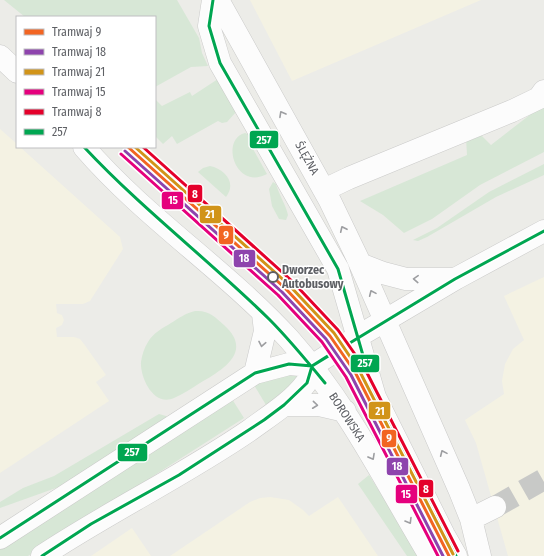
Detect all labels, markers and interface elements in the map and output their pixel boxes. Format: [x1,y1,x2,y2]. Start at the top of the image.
legend [16,16,156,148]
text: Tramwaj 9 [52,25,101,39]
text: Tramwaj 18 [52,45,106,59]
text: Tramwaj 21 [52,65,105,79]
text: Tramwaj 15 [52,85,106,99]
text: Tramwaj 8 [52,105,101,119]
one-way arrow [279,111,287,118]
text: 257 [52,125,68,139]
line badge: 257 [249,130,279,149]
text: 257 [256,134,272,147]
street label: ŚLĘŻNA [292,138,323,178]
line badge: 8 [187,184,203,203]
text: 8 [192,188,198,201]
line badge: 15 [161,191,184,210]
text: 15 [168,194,179,207]
line badge: 21 [199,205,222,224]
text: 21 [204,208,215,221]
line badge: 9 [218,225,234,245]
one-way arrow [340,225,348,233]
text: 9 [223,229,229,242]
line badge: 18 [233,249,256,268]
text: 18 [239,252,249,265]
place label: Dworzec Autobusowy [281,263,344,291]
marker: Dworzec Autobusowy [267,271,279,283]
one-way arrow [413,275,419,284]
one-way arrow [369,289,377,297]
one-way arrow [259,341,267,347]
line badge: 257 [350,354,380,373]
text: 257 [357,357,373,370]
street label: BOROWSKA [326,390,368,445]
one-way arrow [312,400,318,409]
line badge: 21 [368,401,391,420]
text: 21 [374,405,385,418]
line badge: 9 [381,429,397,448]
text: 9 [386,432,392,445]
line badge: 257 [117,443,148,462]
text: 257 [124,446,140,459]
one-way arrow [440,450,448,458]
one-way arrow [367,452,375,460]
line badge: 18 [386,457,409,476]
text: 18 [392,460,402,473]
line badge: 8 [418,479,434,498]
text: 8 [423,483,429,496]
line badge: 15 [395,484,418,504]
text: 15 [401,488,412,501]
one-way arrow [404,517,411,524]

